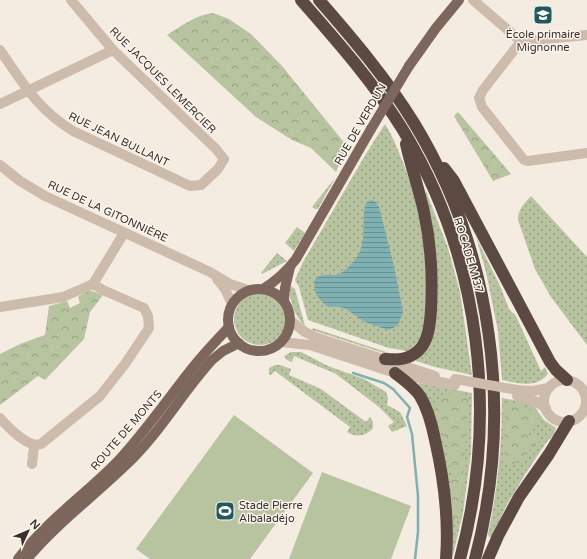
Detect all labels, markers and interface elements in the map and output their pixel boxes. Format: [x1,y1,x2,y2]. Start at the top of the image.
school or university icon: École primaire Mignonne [532,4,554,26]
street label: RUE JACQUES LEMERCIER [107,24,219,136]
place label: École primaire Mignonne [506,27,580,54]
street label: RUE DE VERDUN [332,81,389,167]
street label: RUE JEAN BULLANT [66,109,171,170]
street label: RUE DE LA GITONNIÈRE [46,177,170,245]
street label: ROCADE M 37 [451,216,486,294]
street label: ROUTE DE MONTS [88,388,165,473]
place label: Stade Pierre Albaladéjo [239,499,303,525]
sports icon: Stade Pierre Albaladéjo [214,500,236,522]
north arrow [8,511,48,551]
text: N [27,517,43,532]

